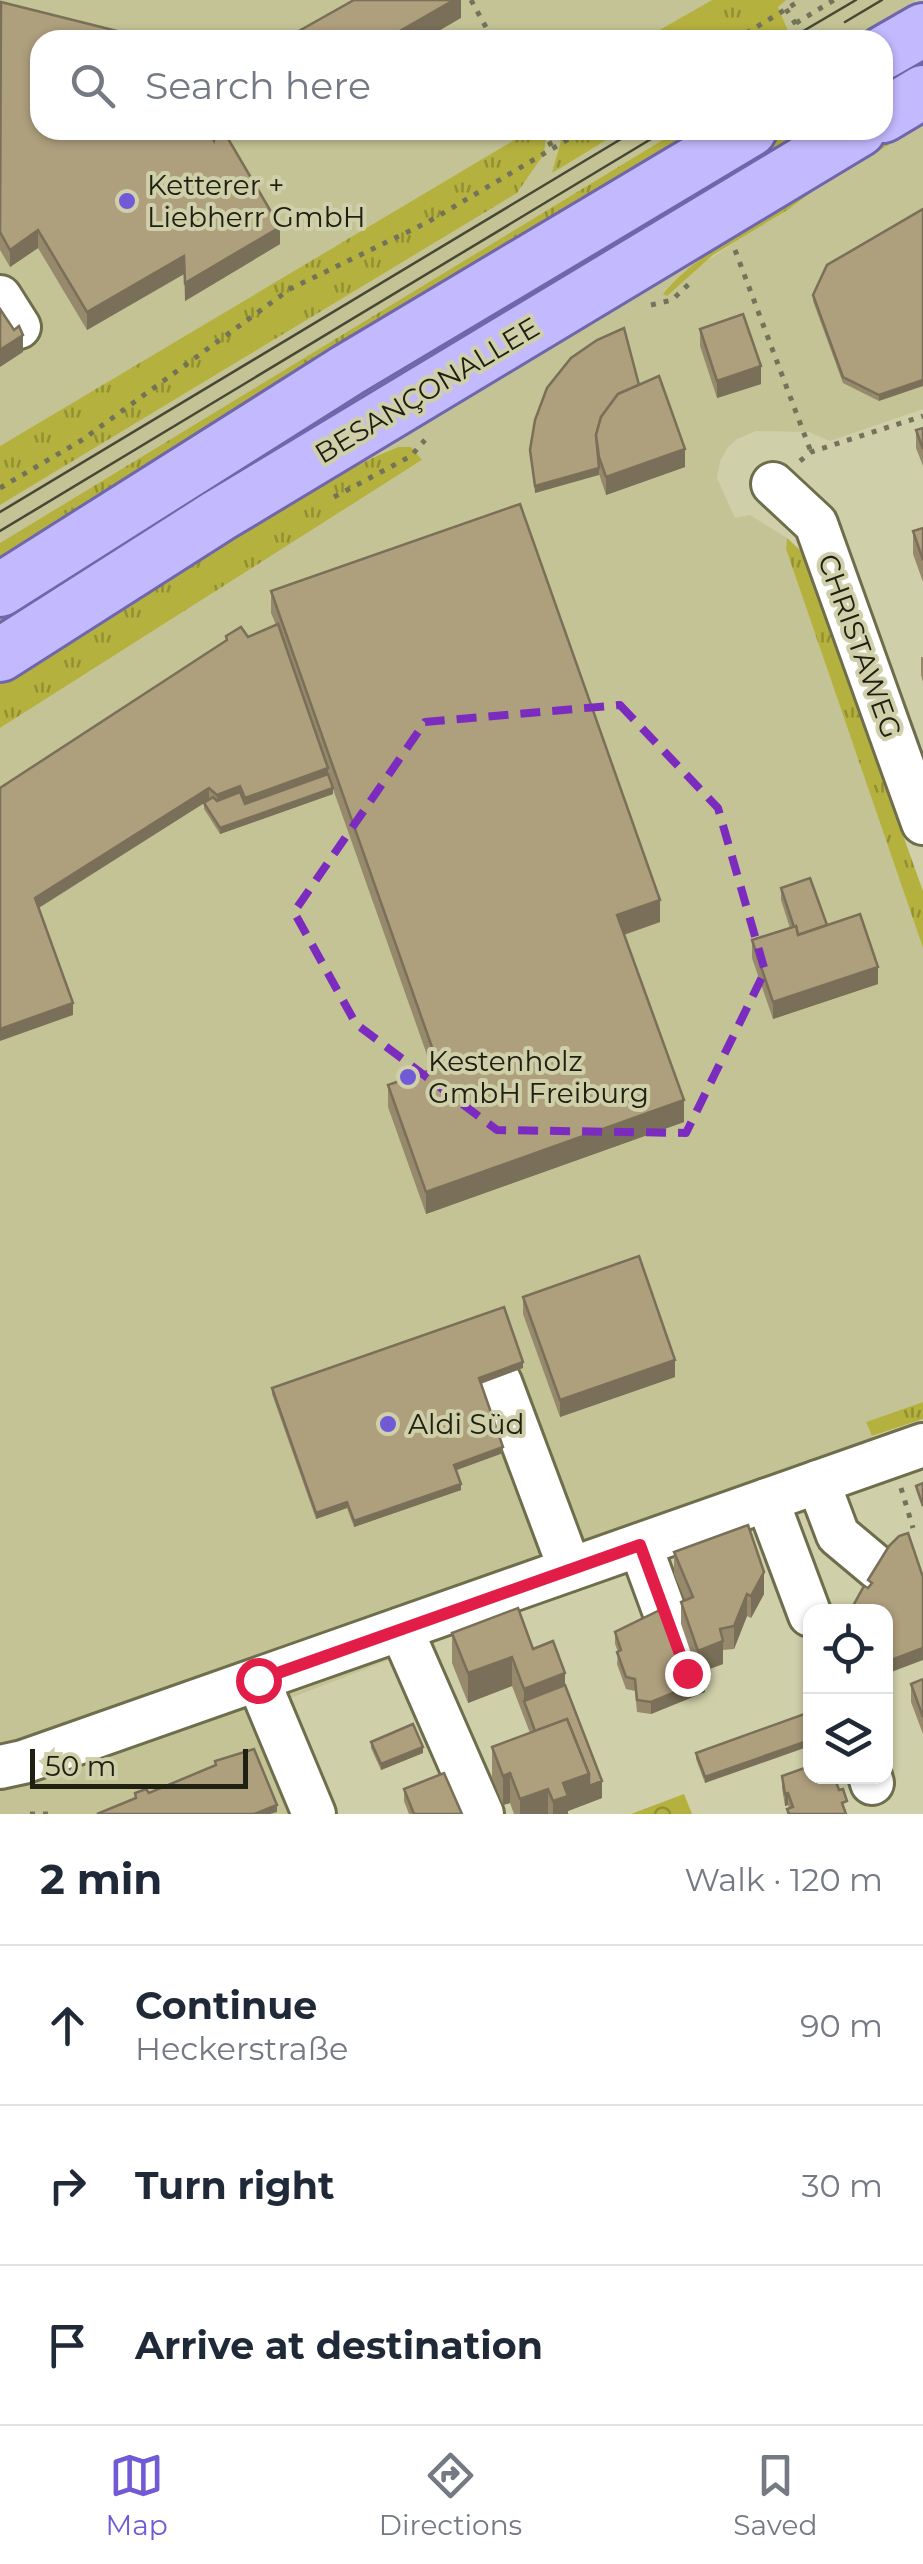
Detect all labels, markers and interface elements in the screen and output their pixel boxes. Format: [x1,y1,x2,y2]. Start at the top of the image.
search box [30,30,893,140]
icon: search [65,58,120,113]
text: Search here [145,62,371,109]
place label: Ketterer + Liebherr GmbH [147,168,365,234]
marker: Ketterer + Liebherr GmbH [116,190,138,212]
street label: BESANÇONALLEE [309,310,545,470]
street label: CHRISTAWEG [811,549,909,743]
place label: Kestenholz GmbH Freiburg [428,1044,649,1110]
marker: Kestenholz GmbH Freiburg [397,1066,419,1088]
place label: Aldi Süd [408,1407,524,1441]
marker: Aldi Süd [377,1413,399,1435]
map controls [803,1604,893,1784]
button: locate [803,1604,893,1694]
route end [665,1651,711,1697]
route start [236,1658,282,1704]
button: layers [803,1694,893,1784]
scale bar [30,1744,248,1788]
text: 50 m [45,1749,116,1783]
text: 2 min [40,1853,162,1905]
text: Walk · 120 m [685,1860,883,1899]
text: Continue [135,1982,317,2029]
icon: ahead [40,1998,95,2053]
text: 90 m [800,2006,883,2045]
text: Heckerstraße [135,2029,348,2068]
icon: right [40,2158,95,2213]
text: Turn right [135,2162,334,2209]
text: 30 m [801,2166,883,2205]
icon: arrive [40,2318,95,2373]
text: Arrive at destination [135,2322,543,2369]
tab: Map [106,2448,168,2542]
tab: Directions [379,2448,522,2542]
tab: Saved [733,2448,817,2542]

